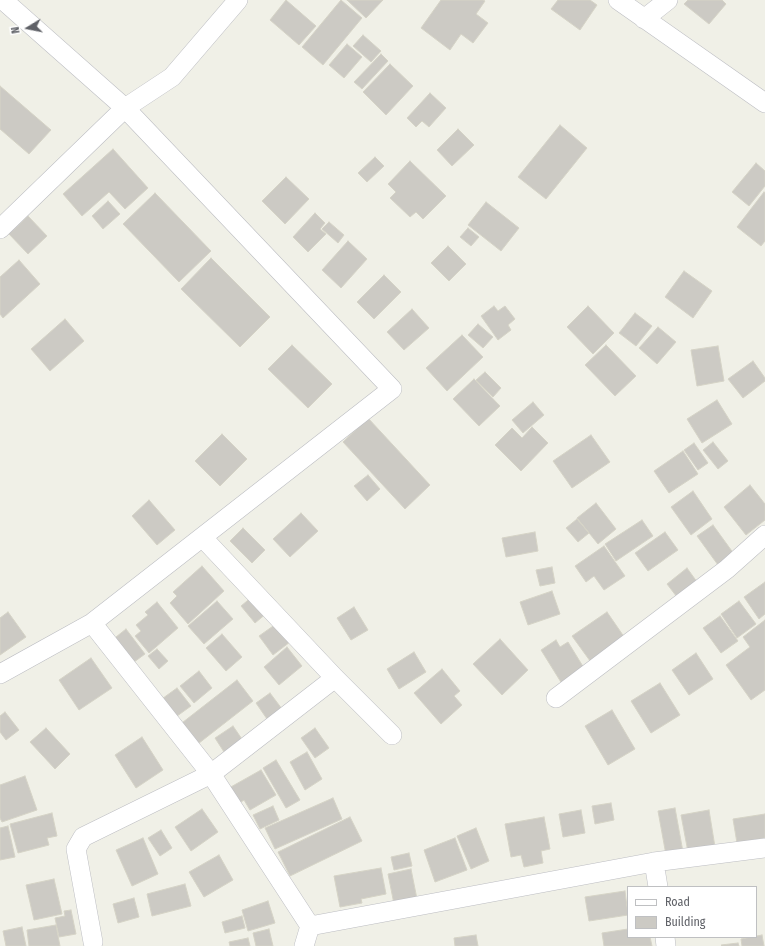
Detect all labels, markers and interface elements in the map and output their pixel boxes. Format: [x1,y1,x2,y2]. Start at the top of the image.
north arrow [8,8,48,48]
text: N [9,26,23,35]
legend [627,886,757,938]
text: Road [665,895,690,909]
text: Building [665,915,705,929]

